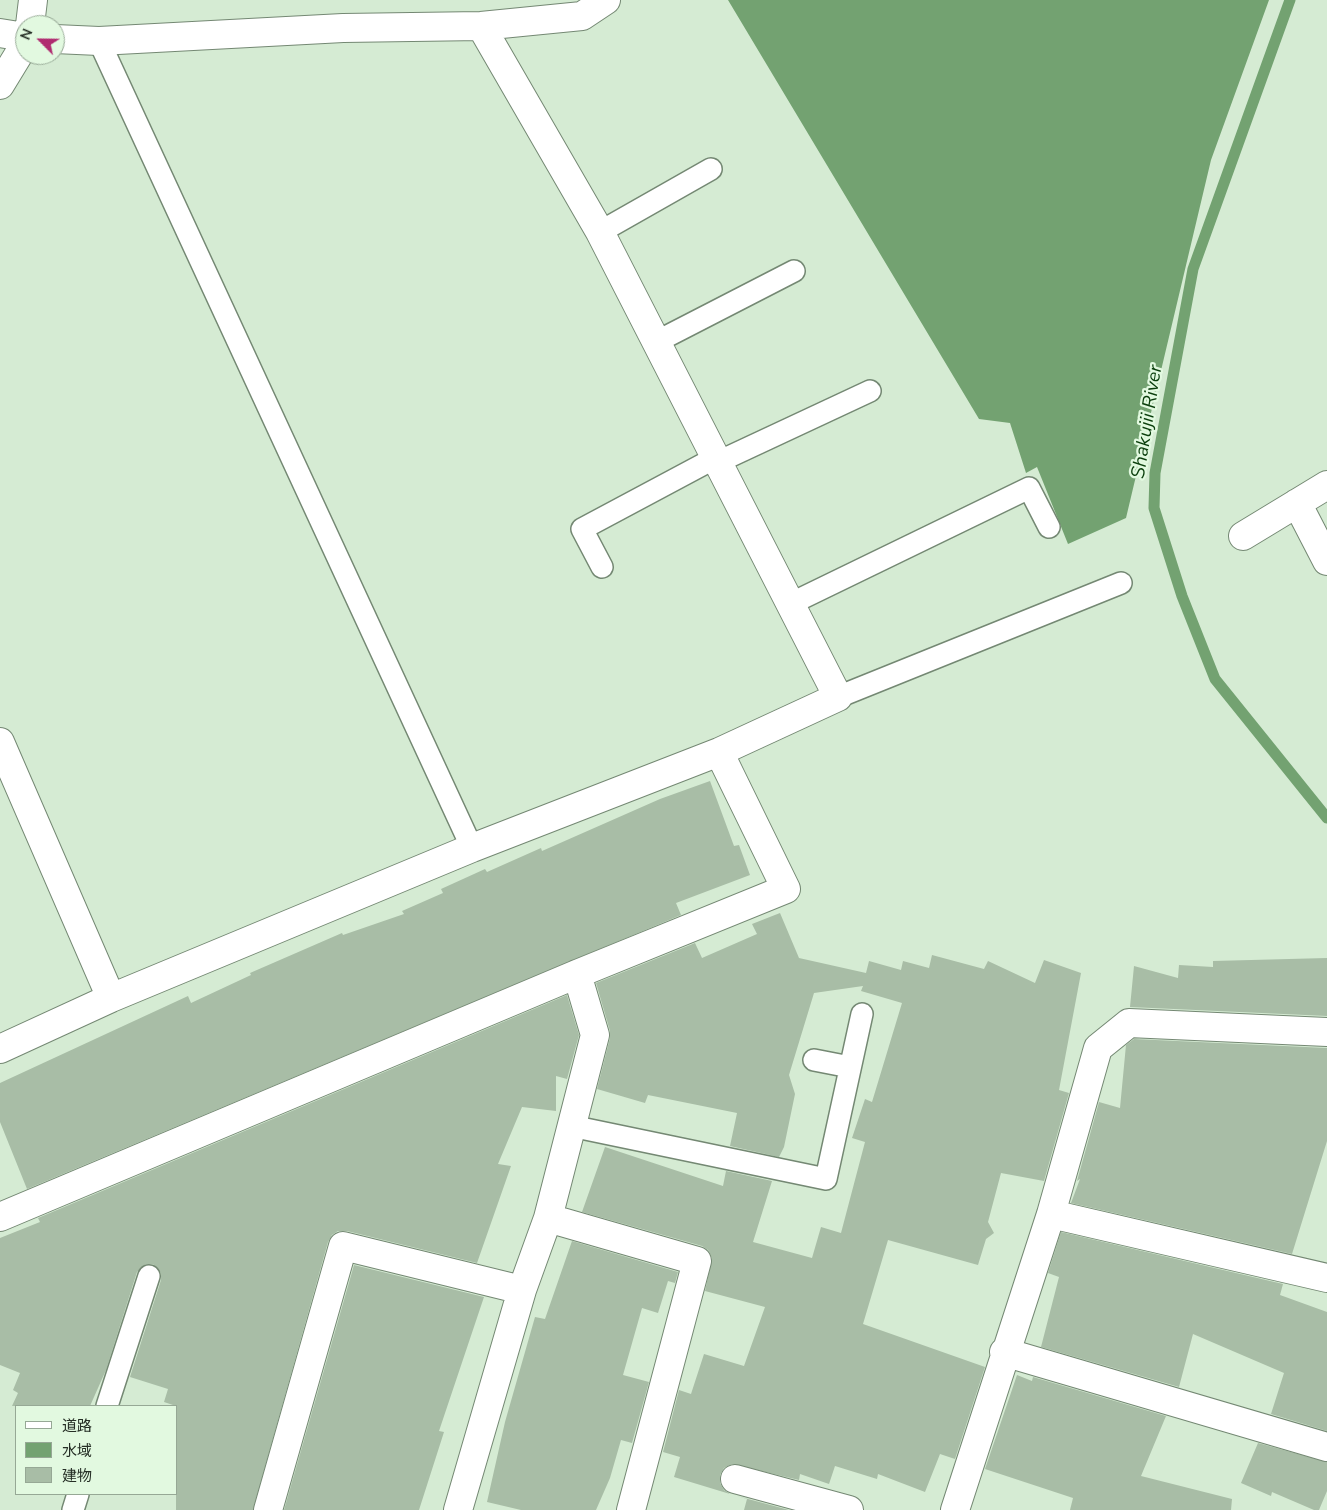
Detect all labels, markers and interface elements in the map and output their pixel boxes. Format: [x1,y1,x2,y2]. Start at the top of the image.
north arrow [15,15,65,65]
text: N [16,26,37,43]
water label: Shakujii River [1128,364,1168,480]
legend [15,1405,178,1495]
text: 道路 [62,1416,92,1436]
text: 水域 [62,1441,92,1461]
text: 建物 [62,1466,92,1486]

